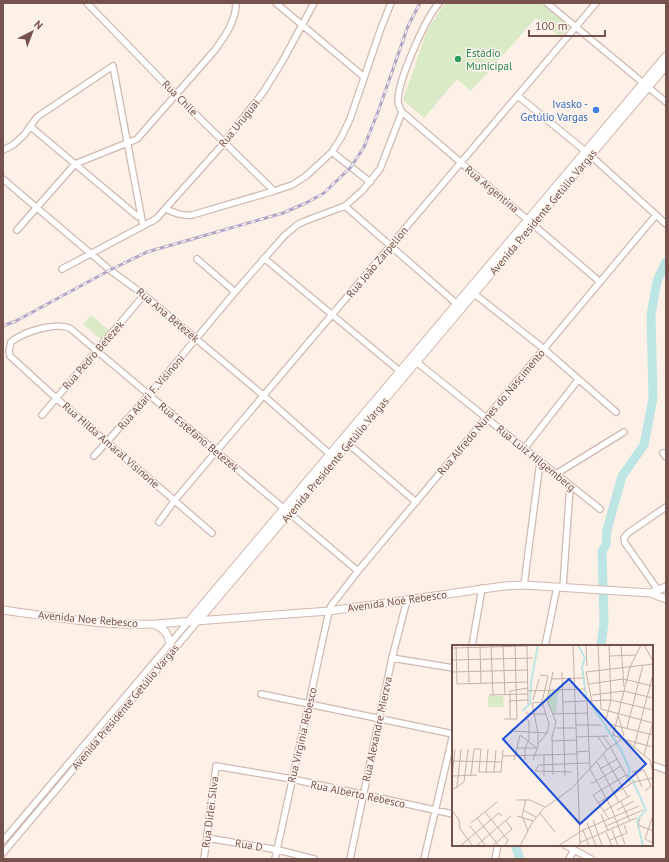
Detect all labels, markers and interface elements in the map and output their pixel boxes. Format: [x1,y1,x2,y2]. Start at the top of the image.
north arrow [12,12,52,52]
scale bar [529,12,605,38]
text: N [31,17,46,32]
text: 100 m [535,18,568,33]
place label: Estádio Municipal [466,46,513,73]
marker: Estádio Municipal [453,54,463,64]
street label: Rua Chile [159,77,201,119]
street label: Rua Uruguai [215,96,263,150]
place label: Ivasko - Getúlio Vargas [520,97,588,124]
marker: Ivasko - Getúlio Vargas [591,105,601,115]
street label: Avenida Presidente Getúlio Vargas [486,146,600,278]
street label: Rua Argentina [462,162,522,216]
street label: Rua João Zarpellon [343,224,411,300]
street label: Rua Ana Betezek [134,285,203,346]
street label: Rua Pedro Betezek [59,317,127,393]
street label: Rua Alfredo Nunes do Nascimento [434,346,548,478]
street label: Rua Adari F. Visinoni [114,351,188,433]
street label: Avenida Presidente Getúlio Vargas [278,394,392,526]
street label: Rua Hilda Amaral Visinone [59,399,163,491]
street label: Rua Estefano Betezek [156,399,243,475]
street label: Rua Luiz Hilgemberg [494,422,578,494]
street label: Avenida Noé Rebesco [346,587,448,615]
street label: Avenida Noe Rebesco [37,608,139,630]
street label: Avenida Presidente Getúlio Vargas [68,641,182,773]
inset map [452,645,653,846]
street label: Rua Alexandre Mierzva [359,675,395,783]
street label: Rua Virginia Rebesco [284,686,320,784]
street label: Rua Dirlei Silva [199,775,221,849]
street label: Rua Alberto Rebesco [309,777,407,811]
street label: Rua D [234,836,264,854]

